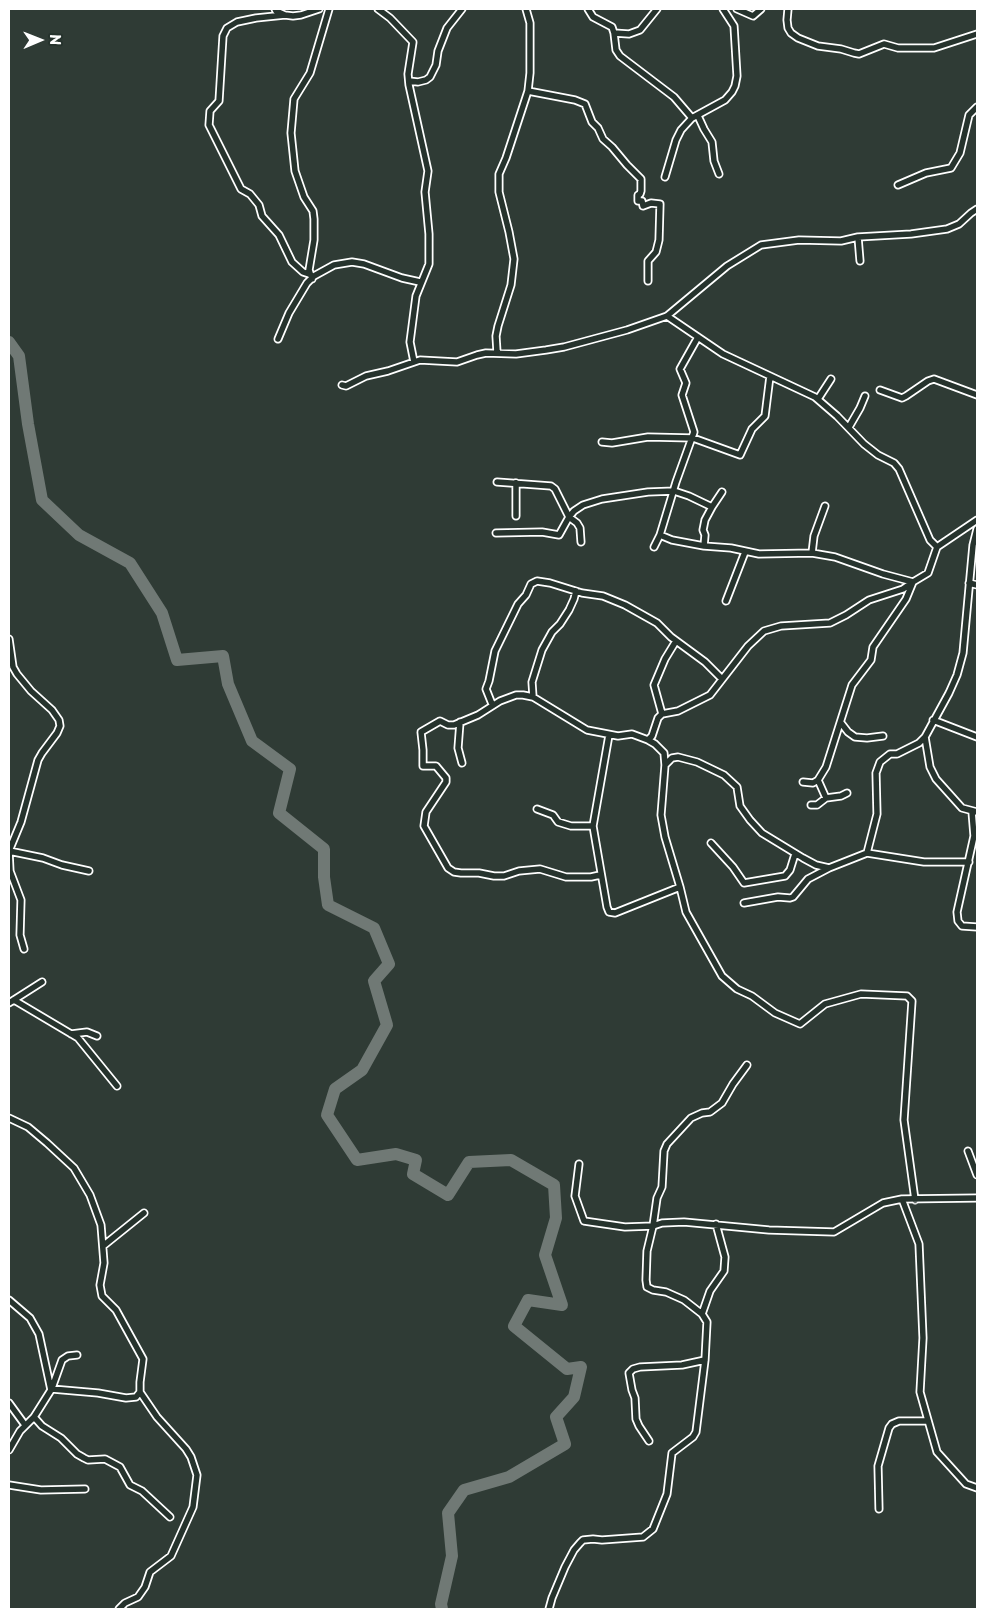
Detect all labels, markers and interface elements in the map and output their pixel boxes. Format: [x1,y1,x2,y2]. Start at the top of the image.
north arrow [15,15,65,65]
text: N [45,34,66,45]

